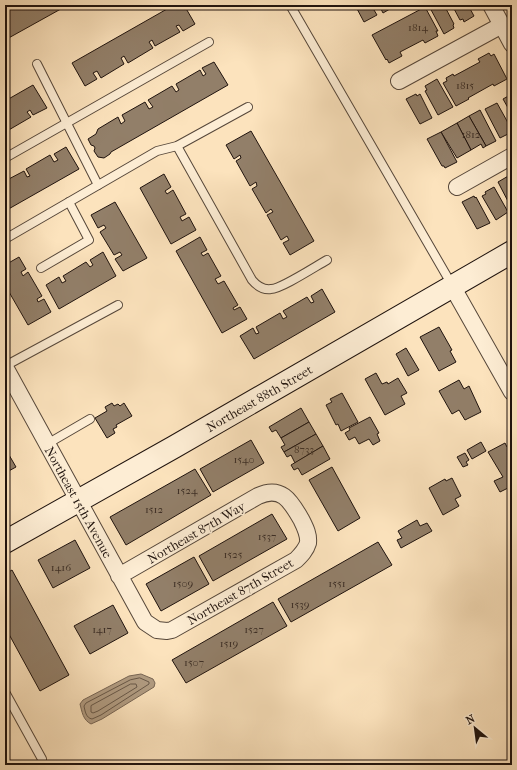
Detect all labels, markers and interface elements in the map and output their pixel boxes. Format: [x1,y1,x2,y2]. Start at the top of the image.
house number: 1814 [408,21,428,34]
house number: 1815 [456,79,474,92]
house number: 1812 [461,128,481,141]
street label: Northeast 88th Street [203,362,315,435]
house number: 8733 [294,443,314,456]
street label: Northeast 15th Avenue [42,444,116,561]
house number: 1540 [233,453,255,466]
house number: 1524 [177,484,198,497]
street label: Northeast 87th Way [145,498,249,567]
house number: 1512 [145,503,163,516]
house number: 1537 [258,530,276,543]
house number: 1525 [223,548,243,561]
street label: Northeast 87th Street [184,555,296,628]
house number: 1416 [51,561,71,574]
house number: 1509 [173,577,193,590]
house number: 1551 [328,577,346,590]
house number: 1539 [291,598,310,611]
house number: 1417 [92,623,112,636]
house number: 1527 [244,623,264,636]
house number: 1519 [220,637,238,650]
house number: 1507 [184,656,204,669]
north arrow [455,708,495,748]
text: N [464,712,478,727]

